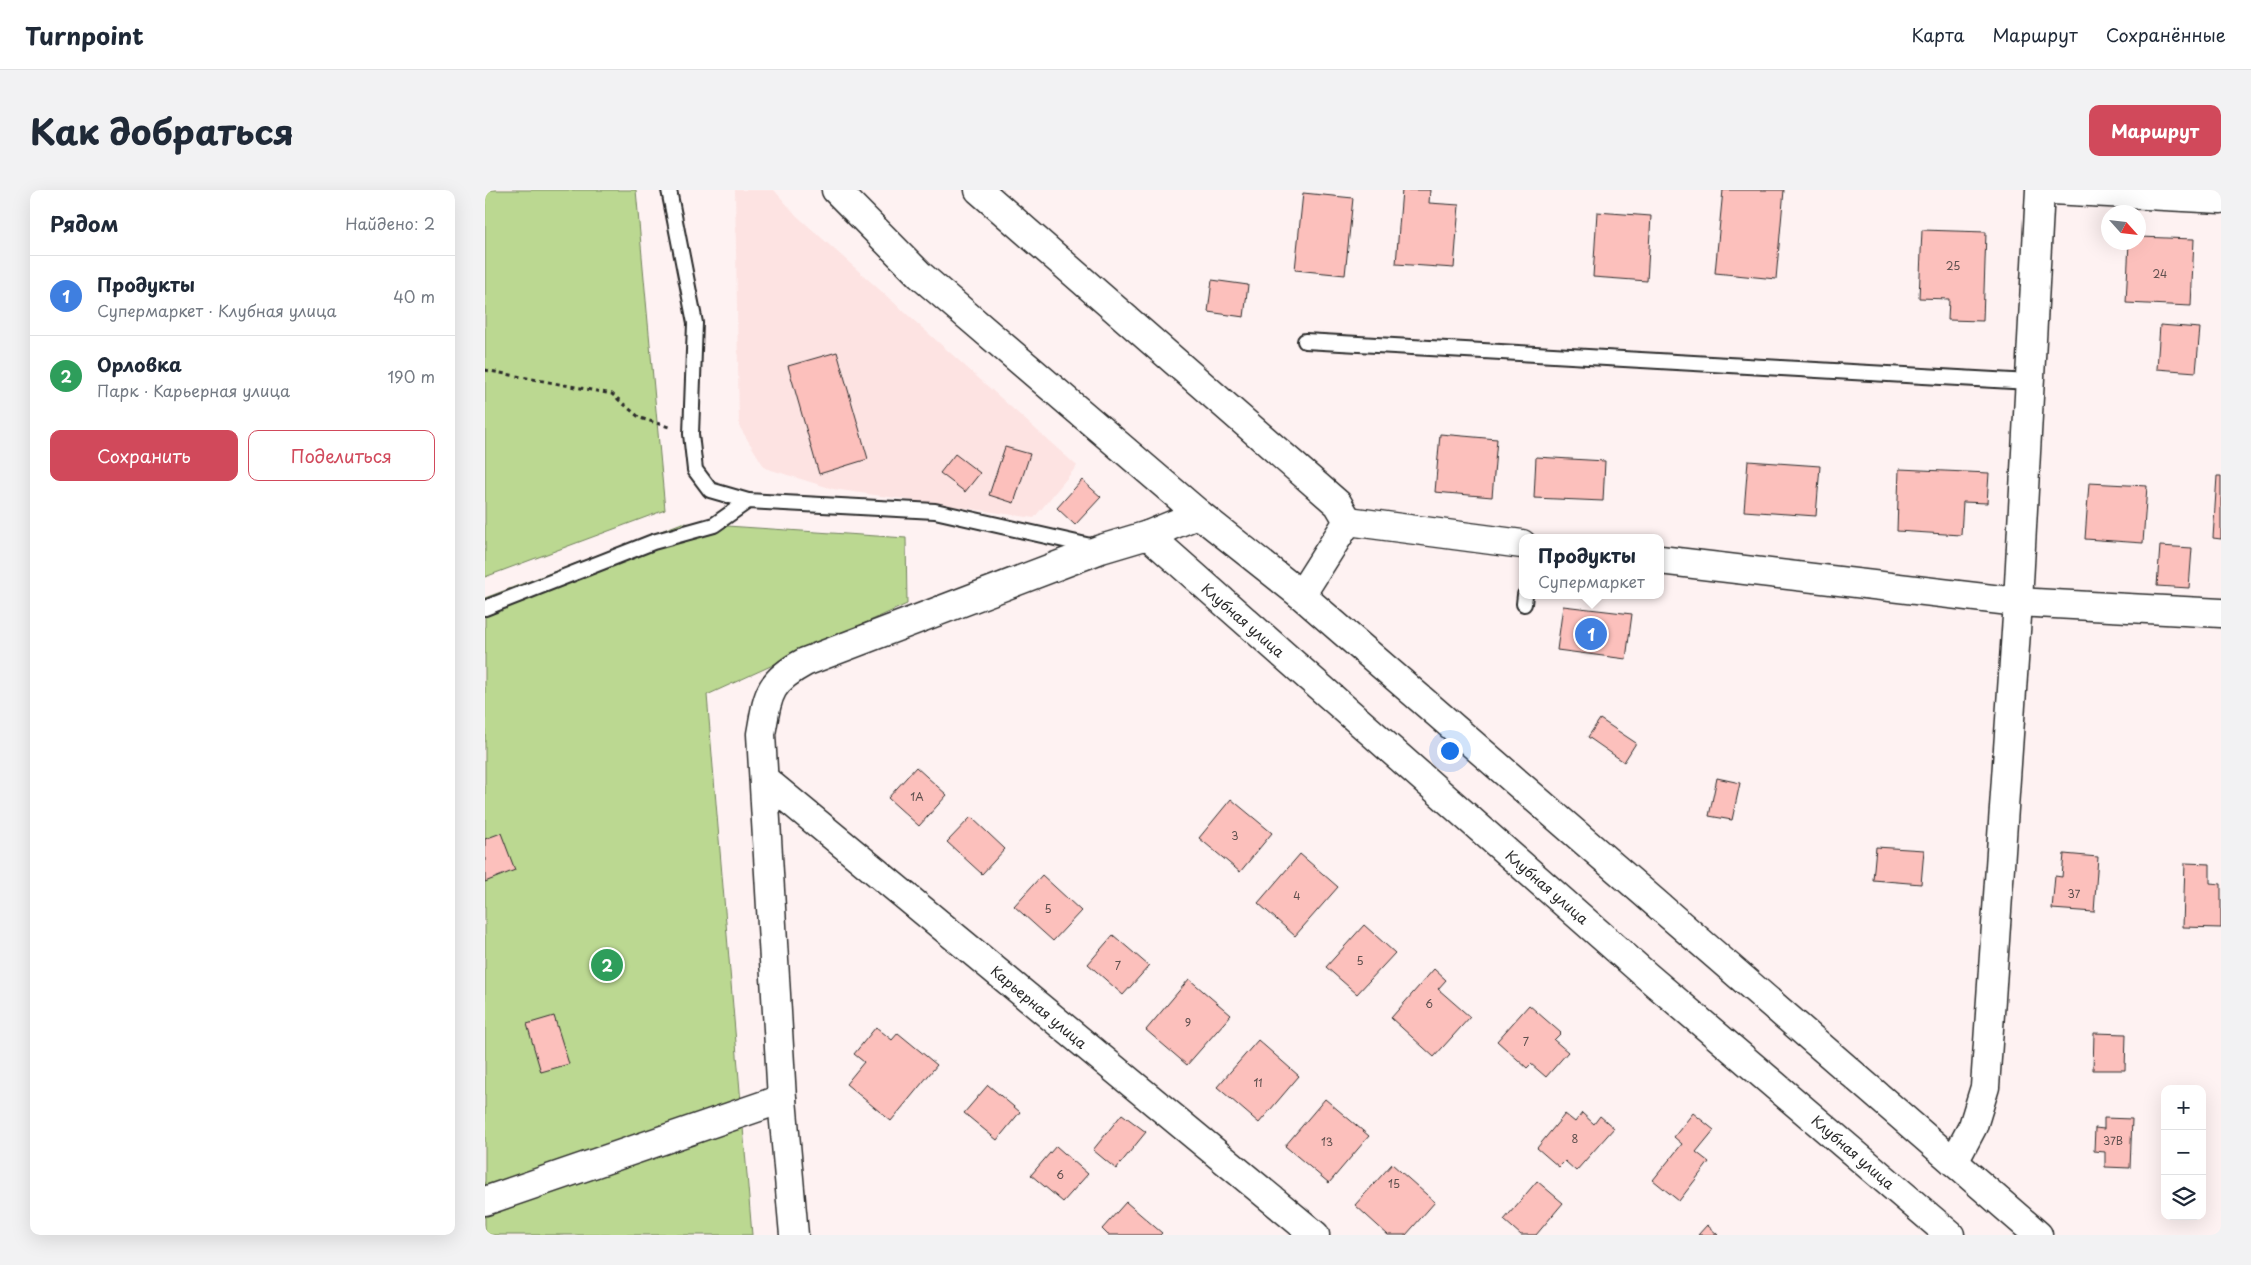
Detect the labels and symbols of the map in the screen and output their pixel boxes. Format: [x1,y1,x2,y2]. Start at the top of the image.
north arrow [2101,205,2146,250]
house number: 25 [1946,257,1960,274]
house number: 24 [2153,265,2167,282]
street label: Клубная улица [1197,578,1289,662]
pin: 1 [1575,615,1607,653]
your location [1437,738,1463,764]
house number: 1А [910,788,924,805]
house number: 3 [1231,827,1239,844]
street label: Клубная улица [1501,845,1593,929]
house number: 37 [2068,885,2081,902]
house number: 4 [1293,887,1301,904]
house number: 5 [1044,900,1052,917]
pin: 2 [591,946,623,984]
house number: 5 [1356,952,1364,969]
house number: 7 [1115,957,1121,974]
street label: Карьерная улица [986,960,1092,1054]
house number: 6 [1425,995,1433,1012]
house number: 9 [1185,1014,1191,1031]
house number: 7 [1523,1033,1529,1050]
house number: 11 [1253,1074,1263,1091]
street label: Клубная улица [1807,1110,1899,1194]
house number: 8 [1572,1130,1579,1147]
house number: 37В [2103,1132,2123,1149]
house number: 13 [1321,1133,1333,1150]
house number: 6 [1056,1166,1064,1183]
house number: 15 [1388,1175,1400,1192]

